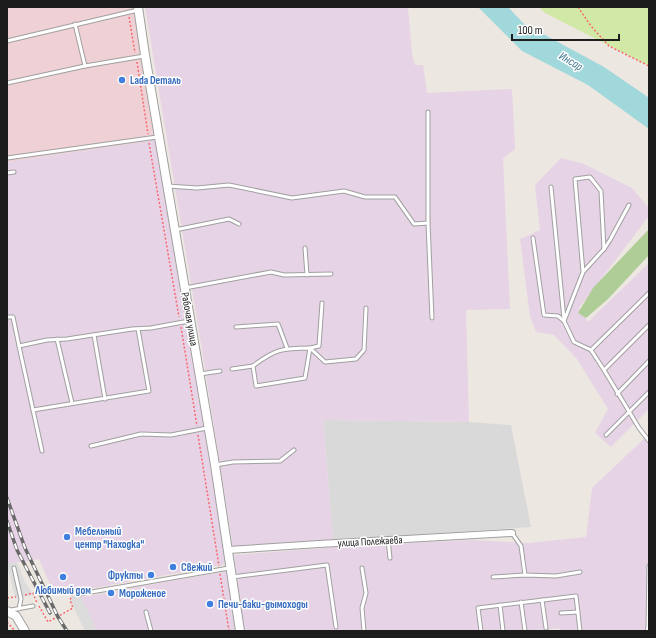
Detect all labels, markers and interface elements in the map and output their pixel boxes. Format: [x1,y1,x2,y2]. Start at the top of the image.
scale bar [512,16,619,42]
text: 100 m [518,23,543,38]
water label: Инсар [556,48,586,74]
place label: Lada Dеталь [130,74,181,87]
marker: Lada Dеталь [117,75,127,85]
street label: Рабочая улица [178,291,201,347]
place label: Мебельный центр "Находка" [75,525,144,551]
marker: Мебельный центр "Находка" [62,532,72,542]
street label: улица Полежаева [337,533,403,550]
place label: Свежий [181,561,213,574]
marker: Свежий [168,562,178,572]
place label: Фрукты [108,569,143,582]
marker: Фрукты [146,570,156,580]
marker: Любимый дом [58,572,68,582]
place label: Любимый дом [34,584,91,597]
place label: Мороженое [119,587,166,600]
marker: Мороженое [106,588,116,598]
place label: Печи-баки-дымоходы [218,598,308,611]
marker: Печи-баки-дымоходы [205,599,215,609]

